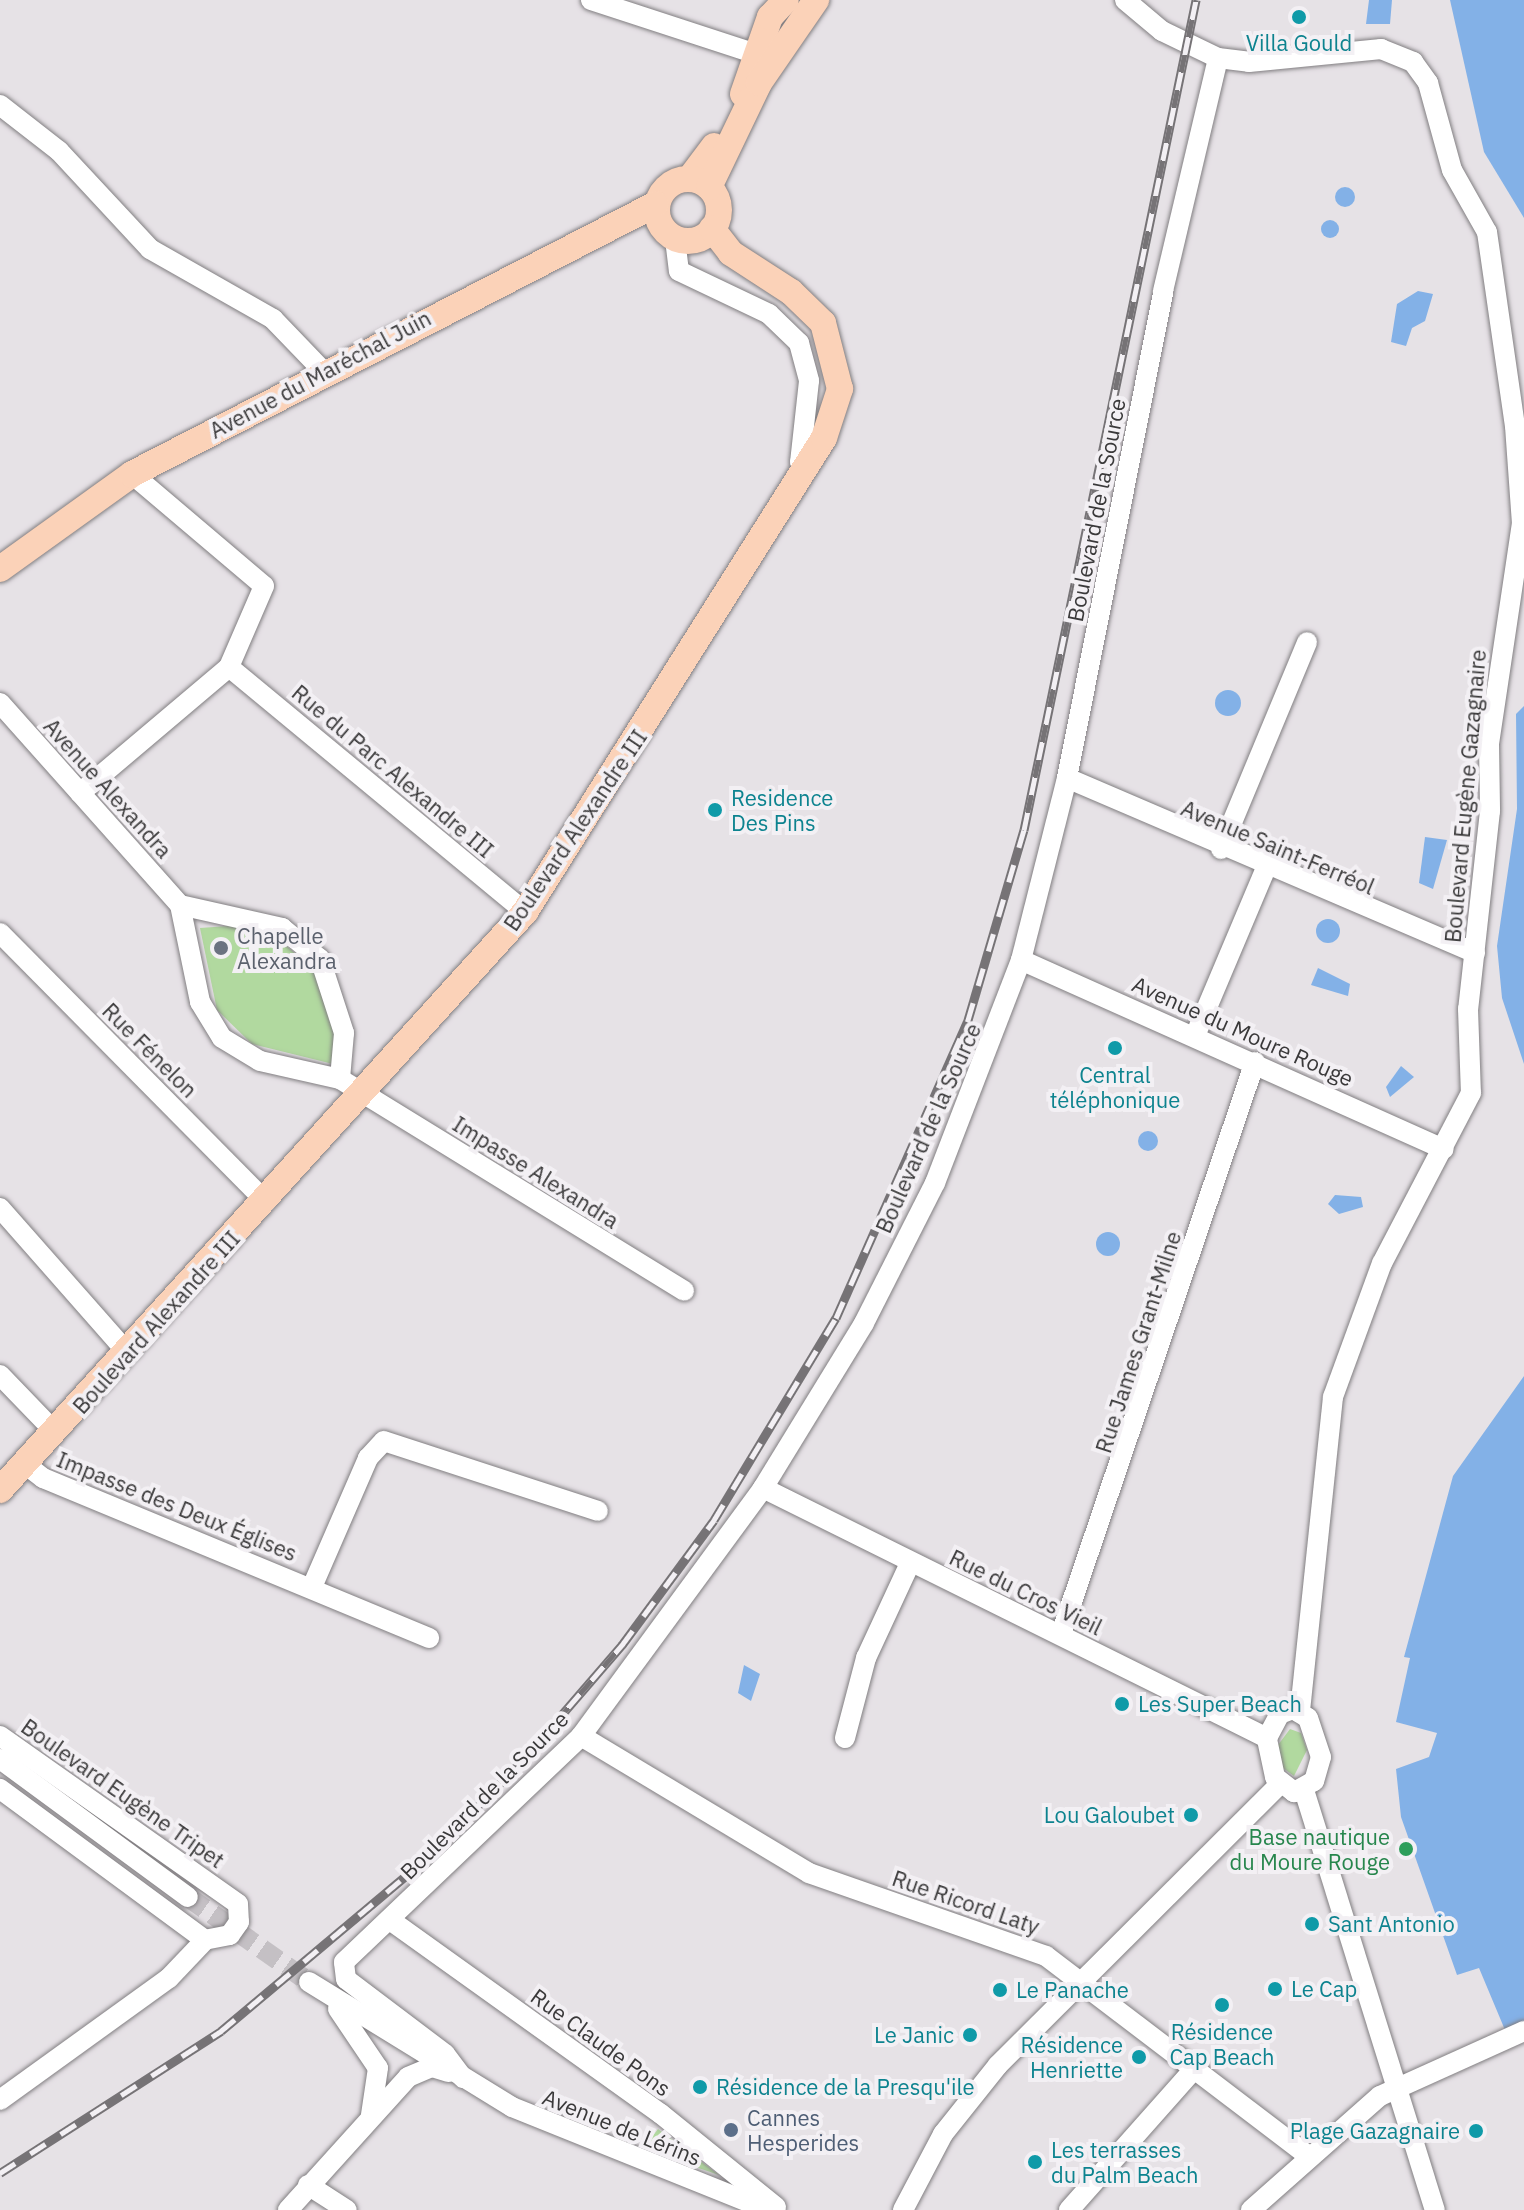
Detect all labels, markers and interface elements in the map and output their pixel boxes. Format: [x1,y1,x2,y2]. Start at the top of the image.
marker: Villa Gould [1290,8,1308,26]
place label: Villa Gould [1246,30,1352,56]
street label: Avenue du Maréchal Juin [205,304,435,444]
street label: Boulevard de la Source [1061,396,1131,624]
street label: Boulevard Eugène Gazagnaire [1439,648,1491,944]
street label: Rue du Parc Alexandre III [287,679,499,863]
street label: Avenue Alexandra [38,713,178,863]
street label: Boulevard Alexandre III [498,724,652,936]
place label: Residence Des Pins [731,784,833,836]
street label: Avenue Saint-Ferréol [1177,794,1379,900]
marker: Residence Des Pins [706,801,724,819]
place label: Chapelle Alexandra [237,922,337,974]
marker: Chapelle Alexandra [212,939,230,957]
street label: Avenue du Moure Rouge [1128,970,1358,1092]
street label: Rue Fénelon [97,997,203,1103]
street label: Boulevard de la Source [870,1019,986,1237]
marker: Central téléphonique [1106,1039,1124,1057]
place label: Central téléphonique [1050,1061,1180,1112]
street label: Impasse Alexandra [448,1110,624,1234]
street label: Boulevard Alexandre III [67,1225,245,1419]
street label: Rue James Grant-Milne [1090,1228,1186,1456]
street label: Impasse des Deux Églises [53,1446,301,1566]
street label: Rue du Cros Vieil [945,1544,1107,1640]
place label: Les Super Beach [1138,1691,1302,1717]
marker: Les Super Beach [1113,1695,1131,1713]
street label: Boulevard de la Source [394,1705,574,1885]
street label: Boulevard Eugène Tripet [16,1713,230,1873]
place label: Lou Galoubet [1044,1802,1175,1828]
marker: Lou Galoubet [1182,1806,1200,1824]
place label: Base nautique du Moure Rouge [1230,1823,1390,1874]
marker: Base nautique du Moure Rouge [1397,1840,1415,1858]
street label: Rue Ricord Laty [889,1864,1043,1940]
place label: Sant Antonio [1328,1911,1455,1937]
marker: Sant Antonio [1303,1915,1321,1933]
place label: Le Cap [1291,1976,1357,2002]
place label: Le Panache [1016,1977,1129,2003]
marker: Le Cap [1266,1980,1284,1998]
marker: Le Panache [991,1981,1009,1999]
street label: Rue Claude Pons [526,1982,676,2102]
marker: Résidence Cap Beach [1213,1996,1231,2014]
place label: Résidence Cap Beach [1169,2018,1275,2070]
place label: Le Janic [874,2022,954,2048]
marker: Le Janic [961,2026,979,2044]
place label: Résidence Henriette [1021,2031,1123,2082]
marker: Résidence Henriette [1130,2048,1148,2066]
place label: Résidence de la Presqu'ile [716,2074,975,2100]
marker: Résidence de la Presqu'ile [691,2078,709,2096]
street label: Avenue de Lérins [539,2083,705,2171]
place label: Cannes Hesperides [747,2104,859,2156]
place label: Plage Gazagnaire [1290,2118,1460,2144]
marker: Cannes Hesperides [722,2121,740,2139]
marker: Plage Gazagnaire [1467,2122,1485,2140]
place label: Les terrasses du Palm Beach [1051,2136,1198,2188]
marker: Les terrasses du Palm Beach [1026,2153,1044,2171]

